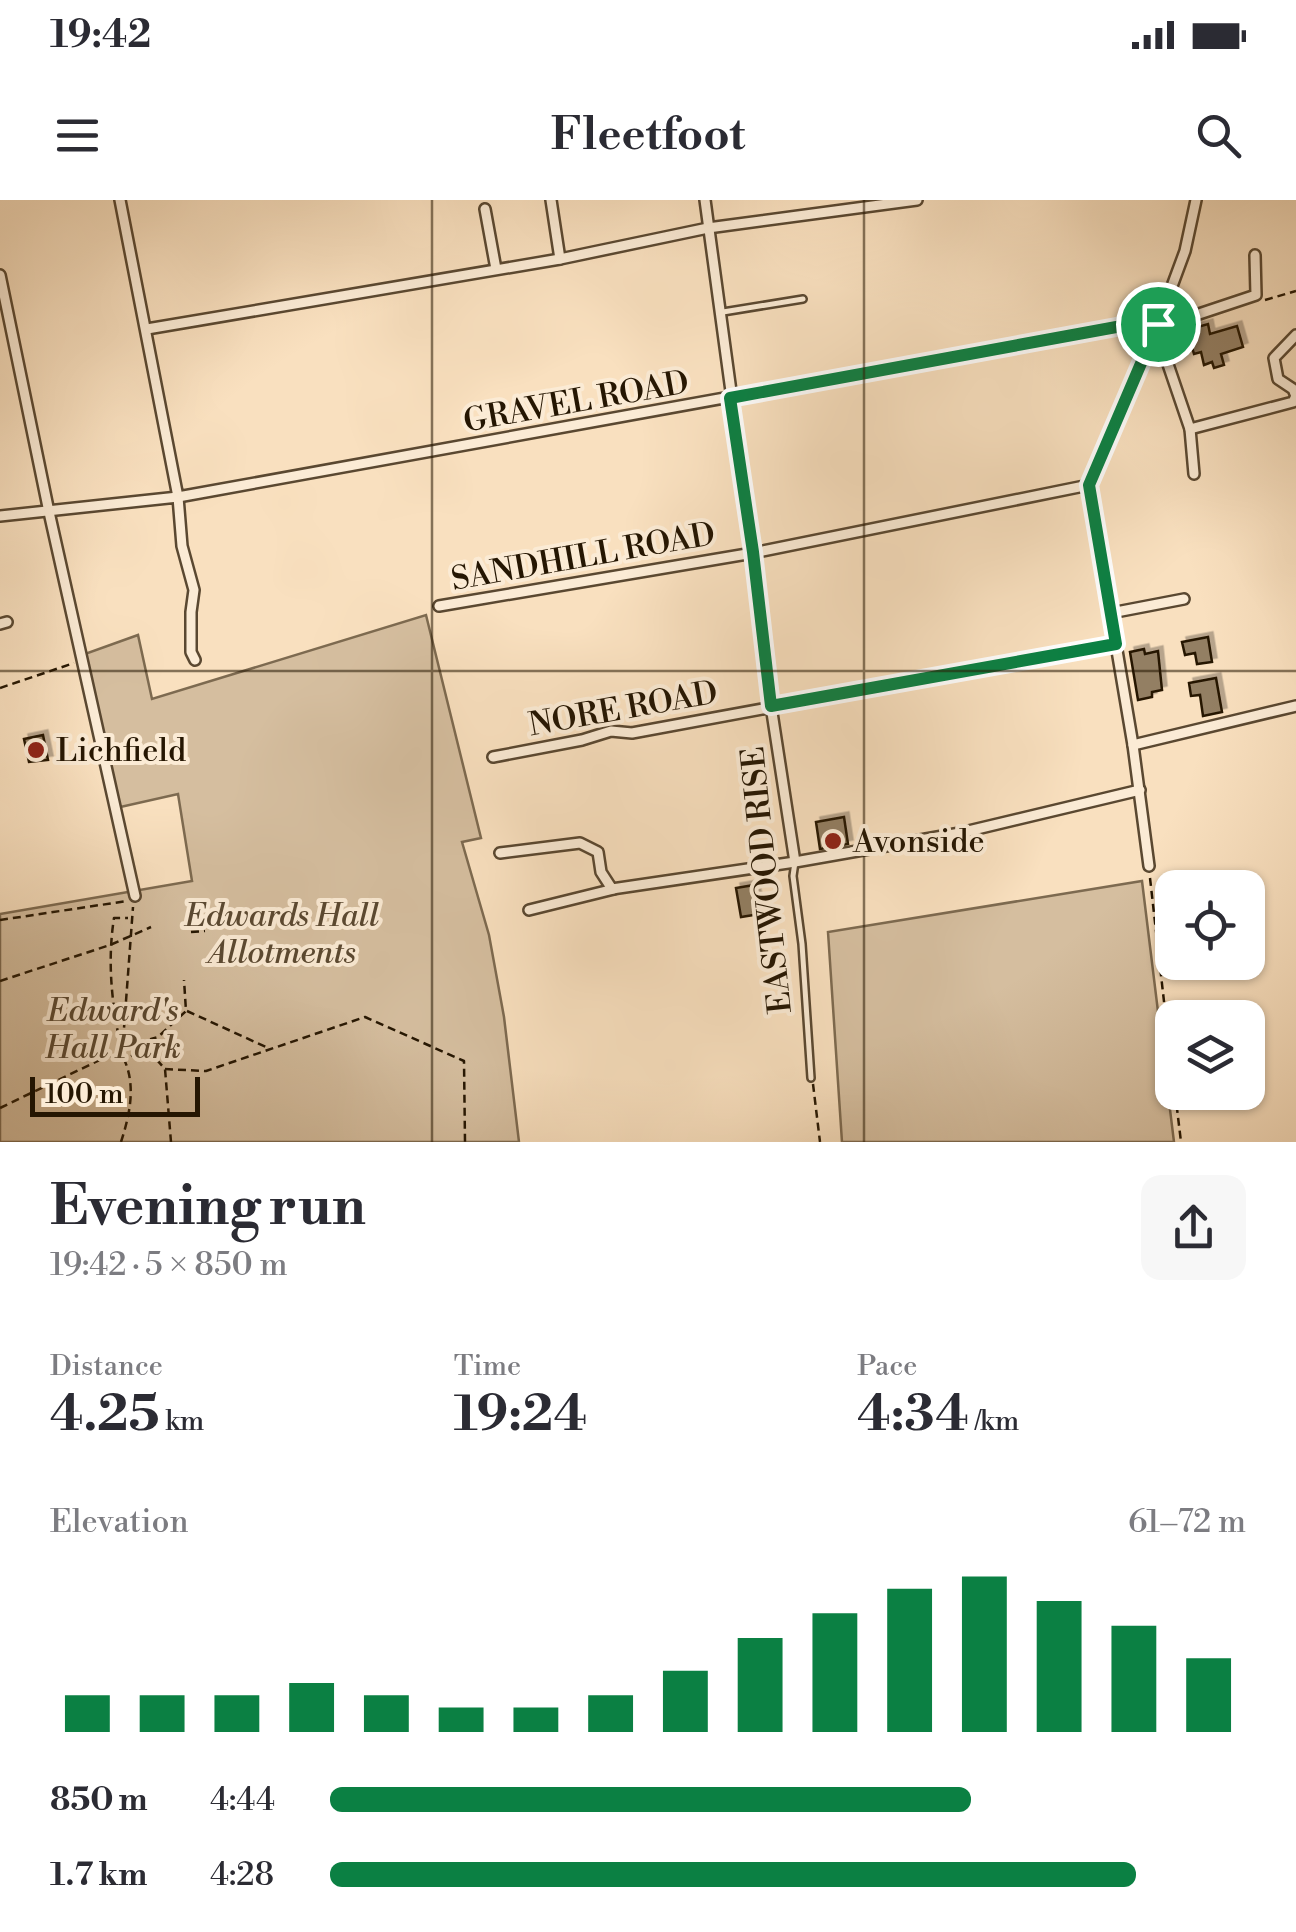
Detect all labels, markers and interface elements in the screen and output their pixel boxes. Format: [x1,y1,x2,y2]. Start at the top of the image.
text: 19:42 [50,12,151,59]
text: Fleetfoot [551,107,745,164]
icon: menu [50,108,105,163]
icon: search [1191,108,1246,163]
pin [1116,282,1201,367]
icon: arrive [1131,297,1186,352]
street label: GRAVEL ROAD [460,362,692,442]
street label: SANDHILL ROAD [448,514,718,600]
street label: NORE ROAD [526,673,721,745]
place label: Lichfield [56,731,186,771]
marker: Lichfield [25,739,47,761]
street label: EASTWOOD RISE [733,744,801,1015]
place label: Avonside [852,822,985,862]
marker: Avonside [822,830,844,852]
map controls [1155,870,1265,1110]
button: locate [1155,870,1265,980]
park label: Edwards Hall Allotments [183,896,380,973]
park label: Edward's Hall Park [44,991,181,1068]
button: layers [1155,1000,1265,1110]
scale bar [30,1072,200,1116]
text: 100 m [45,1077,124,1112]
text: Evening run [50,1173,366,1242]
button: share [1141,1175,1246,1280]
text: 19:42 · 5 × 850 m [50,1245,287,1285]
text: Distance [50,1349,163,1384]
text: Time [454,1349,521,1384]
text: Pace [857,1349,917,1384]
text: 4.25 [50,1384,159,1446]
text: 19:24 [454,1384,587,1446]
text: 4:34 [857,1384,969,1446]
text: km [159,1404,204,1439]
text: /km [969,1404,1019,1439]
text: Elevation [50,1502,189,1542]
text: 61–72 m [1128,1502,1246,1542]
text: 850 m [50,1780,148,1820]
text: 4:44 [210,1780,275,1820]
text: 1.7 km [50,1855,147,1895]
text: 4:28 [210,1855,274,1895]

